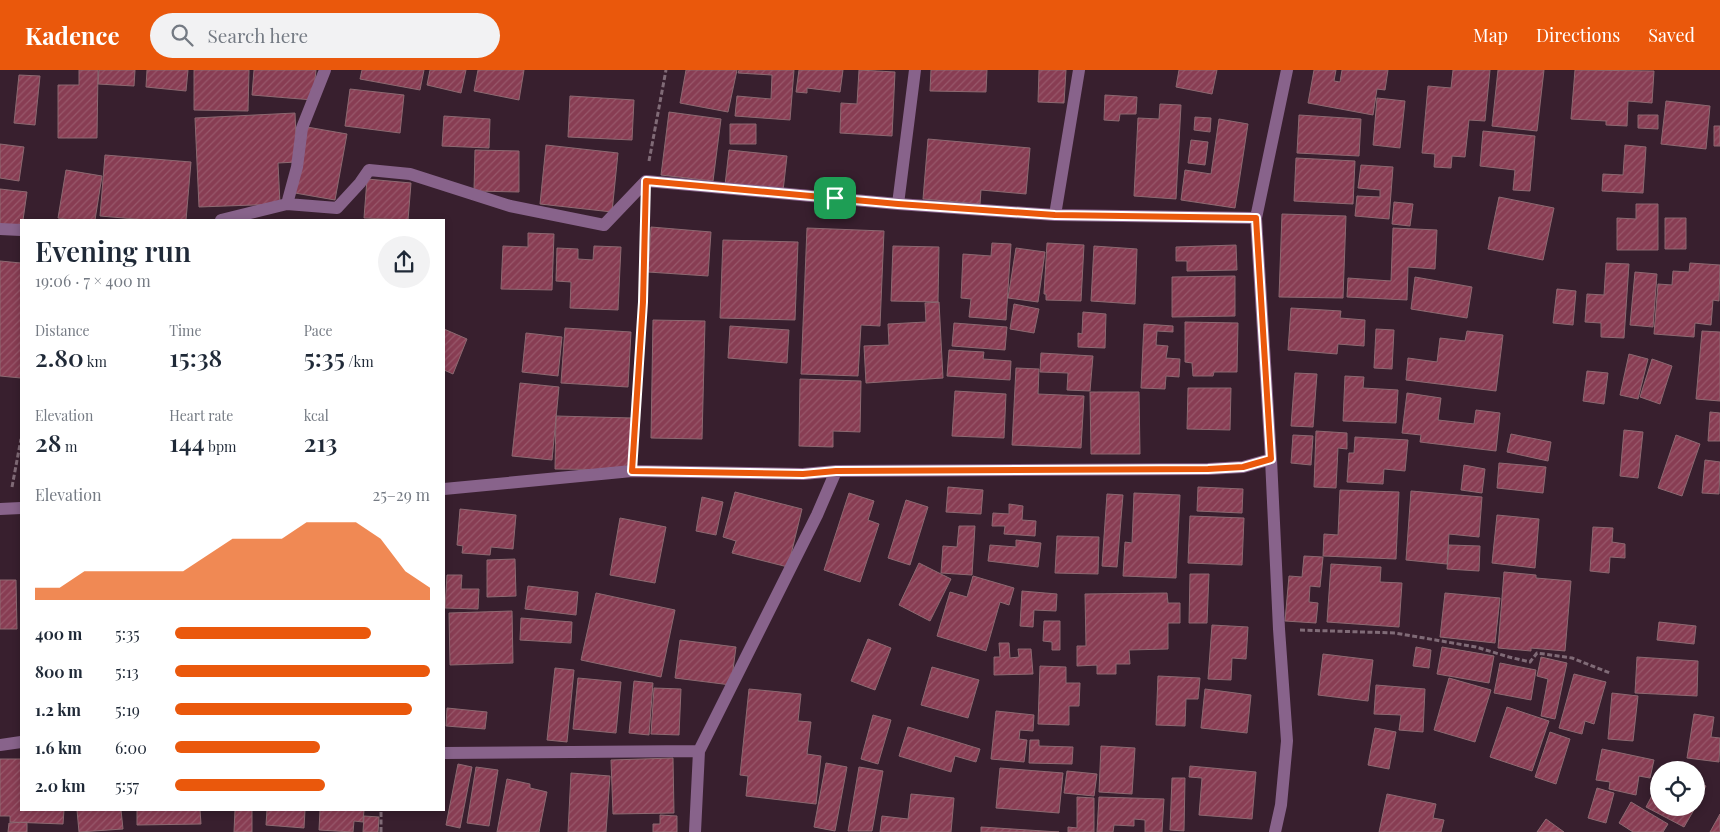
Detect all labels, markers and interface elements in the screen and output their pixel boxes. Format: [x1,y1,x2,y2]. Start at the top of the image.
search box [150,13,500,58]
text: Kadence [25,19,120,51]
icon: search [168,21,196,49]
text: Search here [208,22,308,48]
text: Map [1473,23,1508,47]
text: Directions [1536,23,1620,47]
text: Saved [1648,23,1695,47]
pin [814,177,856,219]
icon: arrive [821,184,849,212]
text: Evening run [35,232,191,269]
button: share [378,236,430,288]
text: 19:06 · 7 × 400 m [35,270,151,291]
text: Distance [35,321,90,340]
text: Time [169,321,202,340]
text: Pace [304,321,333,340]
text: 2.80 [35,340,84,373]
text: 15:38 [169,340,222,373]
text: 5:35 [304,340,345,373]
text: km [84,352,107,371]
text: /km [345,352,374,371]
text: Elevation [35,406,93,425]
text: Heart rate [169,406,233,425]
text: kcal [304,406,329,425]
text: 28 [35,425,61,458]
text: 144 [169,425,205,458]
text: 213 [304,425,337,458]
text: m [61,437,77,456]
text: bpm [205,437,237,456]
text: Elevation [35,484,102,505]
text: 25–29 m [373,484,430,505]
text: 400 m [35,623,82,644]
text: 5:35 [115,623,140,644]
text: 800 m [35,661,83,682]
text: 5:13 [115,661,139,682]
text: 1.2 km [35,699,81,720]
text: 5:19 [115,699,140,720]
text: 1.6 km [35,737,82,758]
text: 6:00 [115,737,147,758]
map controls [1650,761,1705,816]
button: locate [1650,761,1705,816]
text: 2.0 km [35,775,85,796]
text: 5:57 [115,775,139,796]

